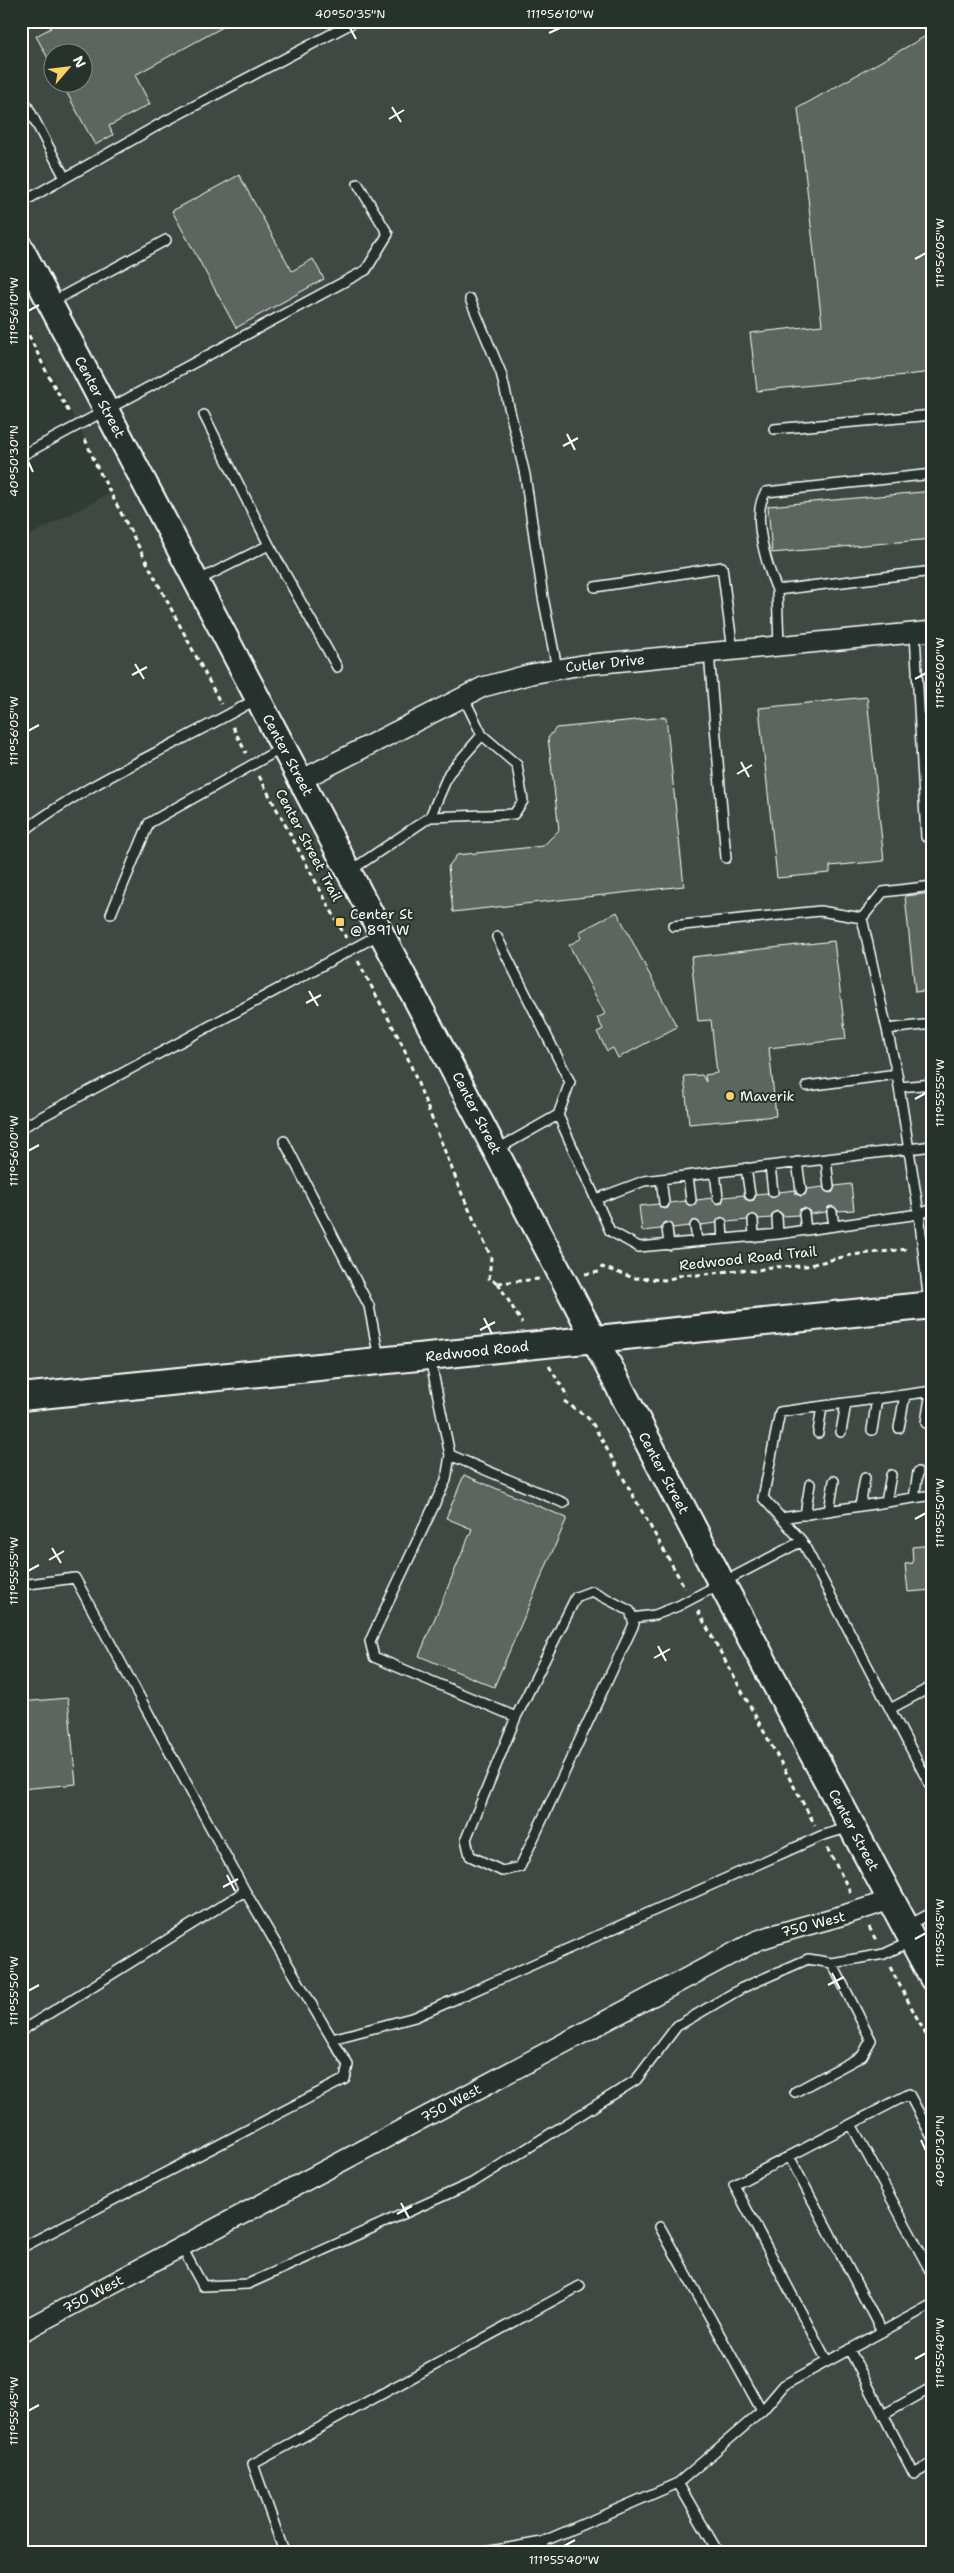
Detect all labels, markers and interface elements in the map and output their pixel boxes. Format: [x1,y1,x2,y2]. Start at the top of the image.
text: 40°50'35"N [315,6,385,22]
text: 111°56'10"W [526,6,594,22]
north arrow [42,42,92,92]
text: N [69,53,90,71]
text: 111°56'05"W [932,218,948,288]
text: 111°56'10"W [6,277,22,345]
street label: Center Street [71,353,129,441]
text: 40°50'30"N [6,425,22,497]
text: 111°56'00"W [932,637,948,709]
street label: Cutler Drive [564,650,646,676]
text: 111°56'05"W [6,696,22,766]
street label: Center Street [259,711,317,799]
street label: Center Street Trail [272,786,347,905]
place label: Center St @ 891 W [350,905,413,939]
marker: Center St @ 891 W [334,916,346,928]
text: 111°55'55"W [932,1059,948,1127]
street label: Center Street [448,1069,506,1157]
place label: Maverik [740,1087,794,1105]
marker: Maverik [724,1090,736,1102]
text: 111°56'00"W [6,1115,22,1187]
street label: Redwood Road Trail [678,1242,818,1274]
street label: Redwood Road [425,1337,530,1365]
street label: Center Street [635,1429,693,1517]
text: 111°55'50"W [932,1478,948,1548]
text: 111°55'55"W [6,1537,22,1605]
street label: Center Street [825,1786,883,1874]
text: 111°55'45"W [932,1898,948,1968]
street label: 750 West [779,1907,847,1941]
text: 111°55'50"W [6,1956,22,2026]
street label: 750 West [418,2080,484,2126]
text: 40°50'30"N [932,2115,948,2187]
street label: 750 West [60,2271,126,2317]
text: 111°55'40"W [932,2318,948,2388]
text: 111°55'45"W [6,2376,22,2446]
text: 111°55'40"W [529,2552,599,2568]

